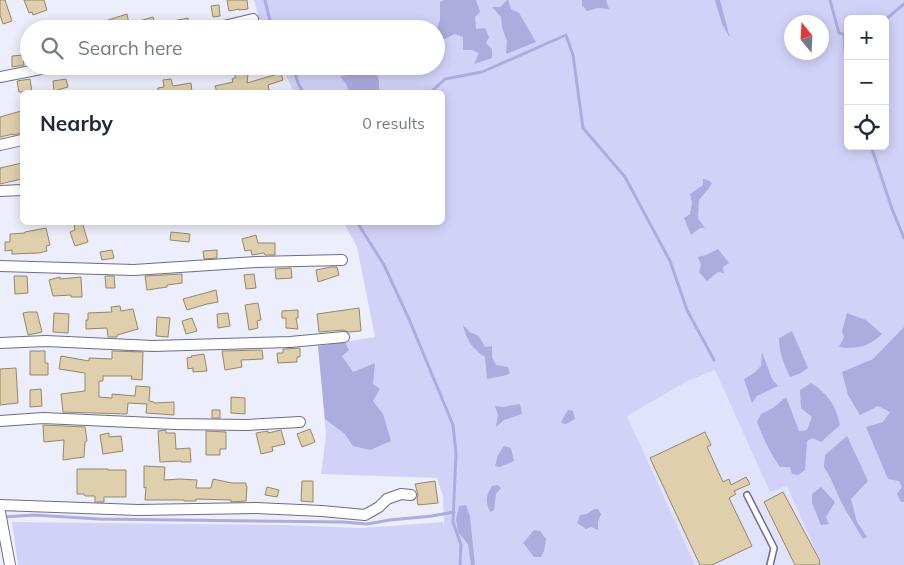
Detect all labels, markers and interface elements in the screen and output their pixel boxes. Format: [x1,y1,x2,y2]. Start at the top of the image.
north arrow [784,15,829,60]
map controls [844,15,889,150]
button: + [844,15,889,60]
search box [20,20,445,75]
icon: search [38,34,66,62]
text: Search here [78,36,182,60]
button: − [844,60,889,105]
button: locate [844,105,889,150]
text: Nearby [40,110,113,136]
text: 0 results [362,113,425,133]

